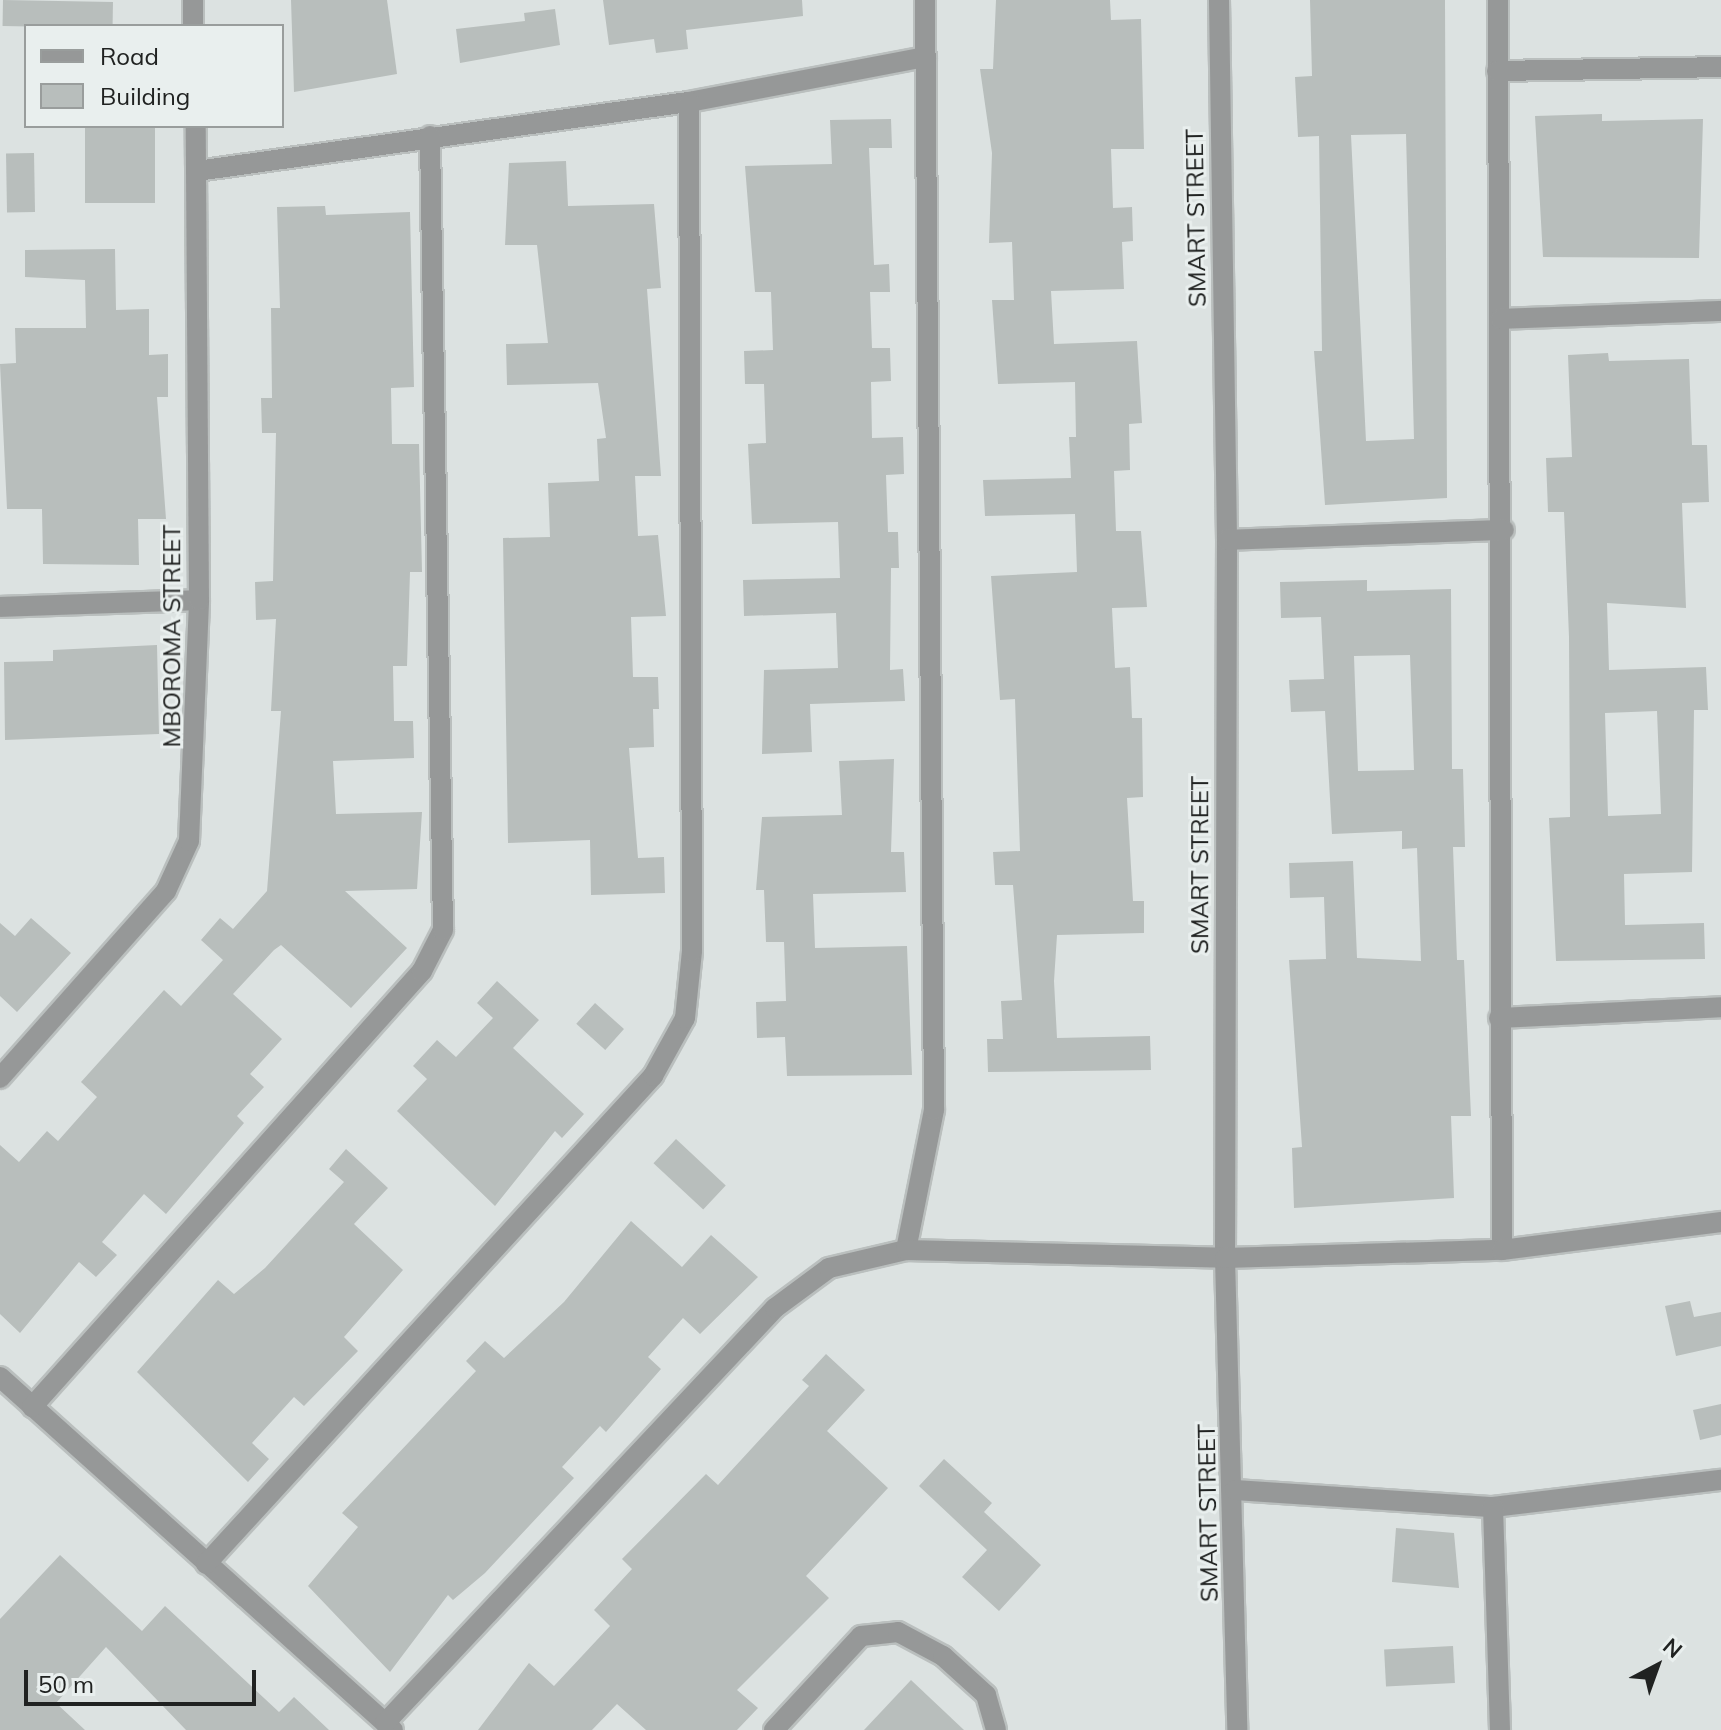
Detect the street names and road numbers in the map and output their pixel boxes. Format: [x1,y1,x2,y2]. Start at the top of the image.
street label: SMART STREET [1180,129,1212,307]
street label: MBOROMA STREET [158,524,186,748]
street label: SMART STREET [1186,776,1214,954]
street label: SMART STREET [1192,1424,1224,1602]

